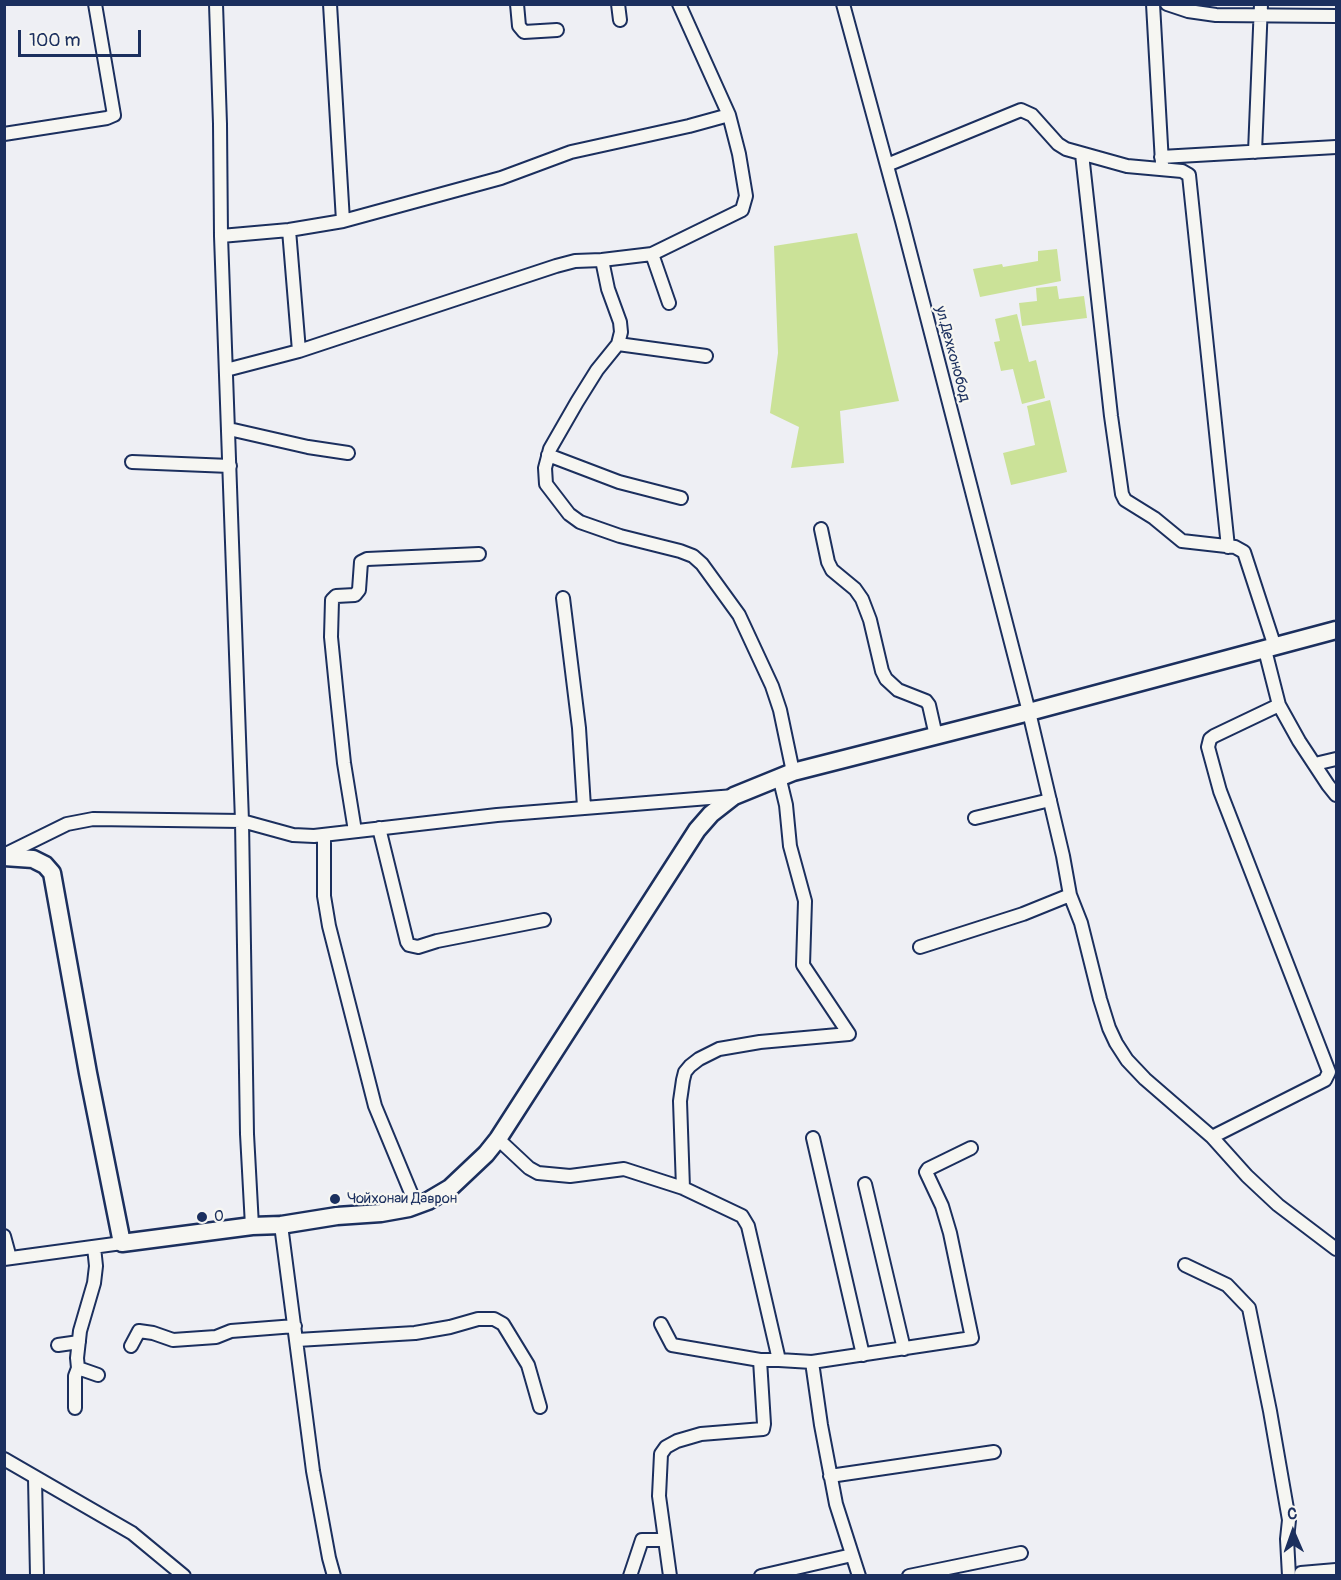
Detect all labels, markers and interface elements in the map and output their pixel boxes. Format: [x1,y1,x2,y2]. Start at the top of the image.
scale bar [21,18,144,56]
text: 100 m [29,29,81,52]
street label: ул.Дехконобод [931,304,973,404]
place label: Чойхонаи Даврон [347,1190,457,1208]
marker: Чойхонаи Даврон [328,1192,342,1206]
place label: O [214,1208,224,1226]
marker: O [195,1210,209,1224]
north arrow [1263,1502,1323,1562]
text: С [1287,1504,1298,1524]

